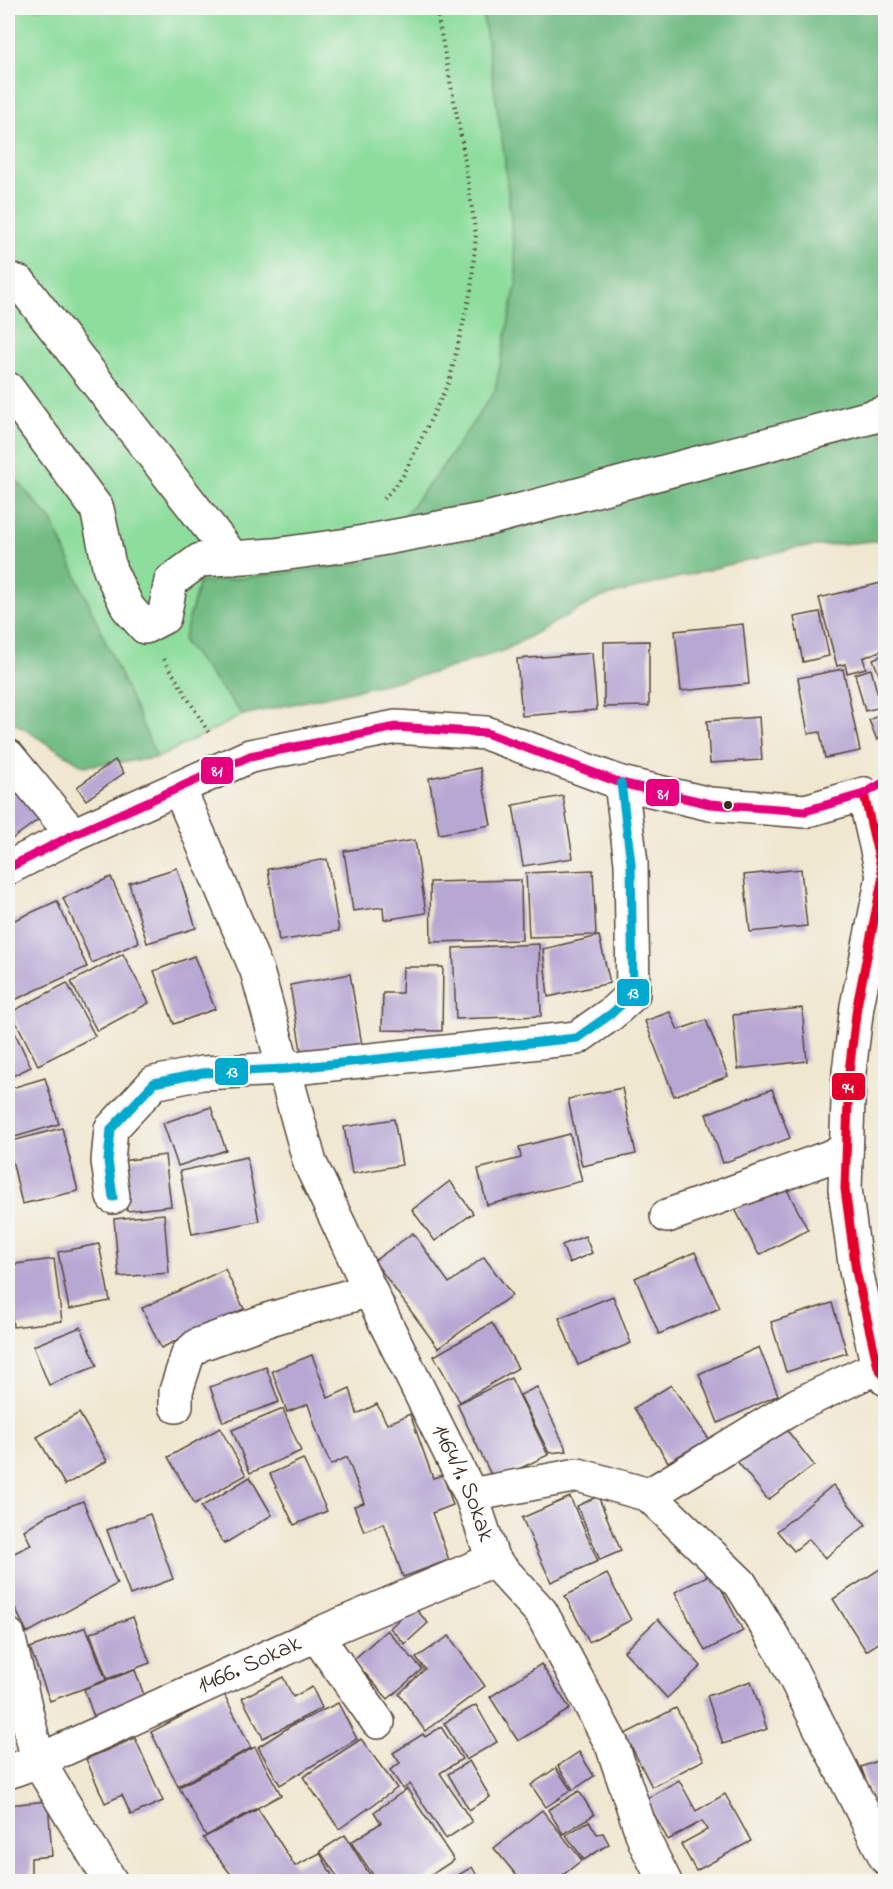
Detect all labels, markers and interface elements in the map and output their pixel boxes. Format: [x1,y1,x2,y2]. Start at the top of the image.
line badge: 81 [200,756,234,785]
text: 81 [210,760,223,784]
line badge: 81 [645,778,680,807]
text: 81 [656,783,669,807]
unlabelled marker [722,799,734,811]
line badge: 13 [616,978,650,1007]
text: 13 [627,982,639,1006]
line badge: 13 [214,1057,249,1086]
text: 13 [226,1061,238,1085]
line badge: 94 [831,1072,866,1101]
text: 94 [841,1077,854,1101]
street label: 1464/1. Sokak [421,1419,503,1547]
street label: 1466. Sokak [192,1626,307,1704]

